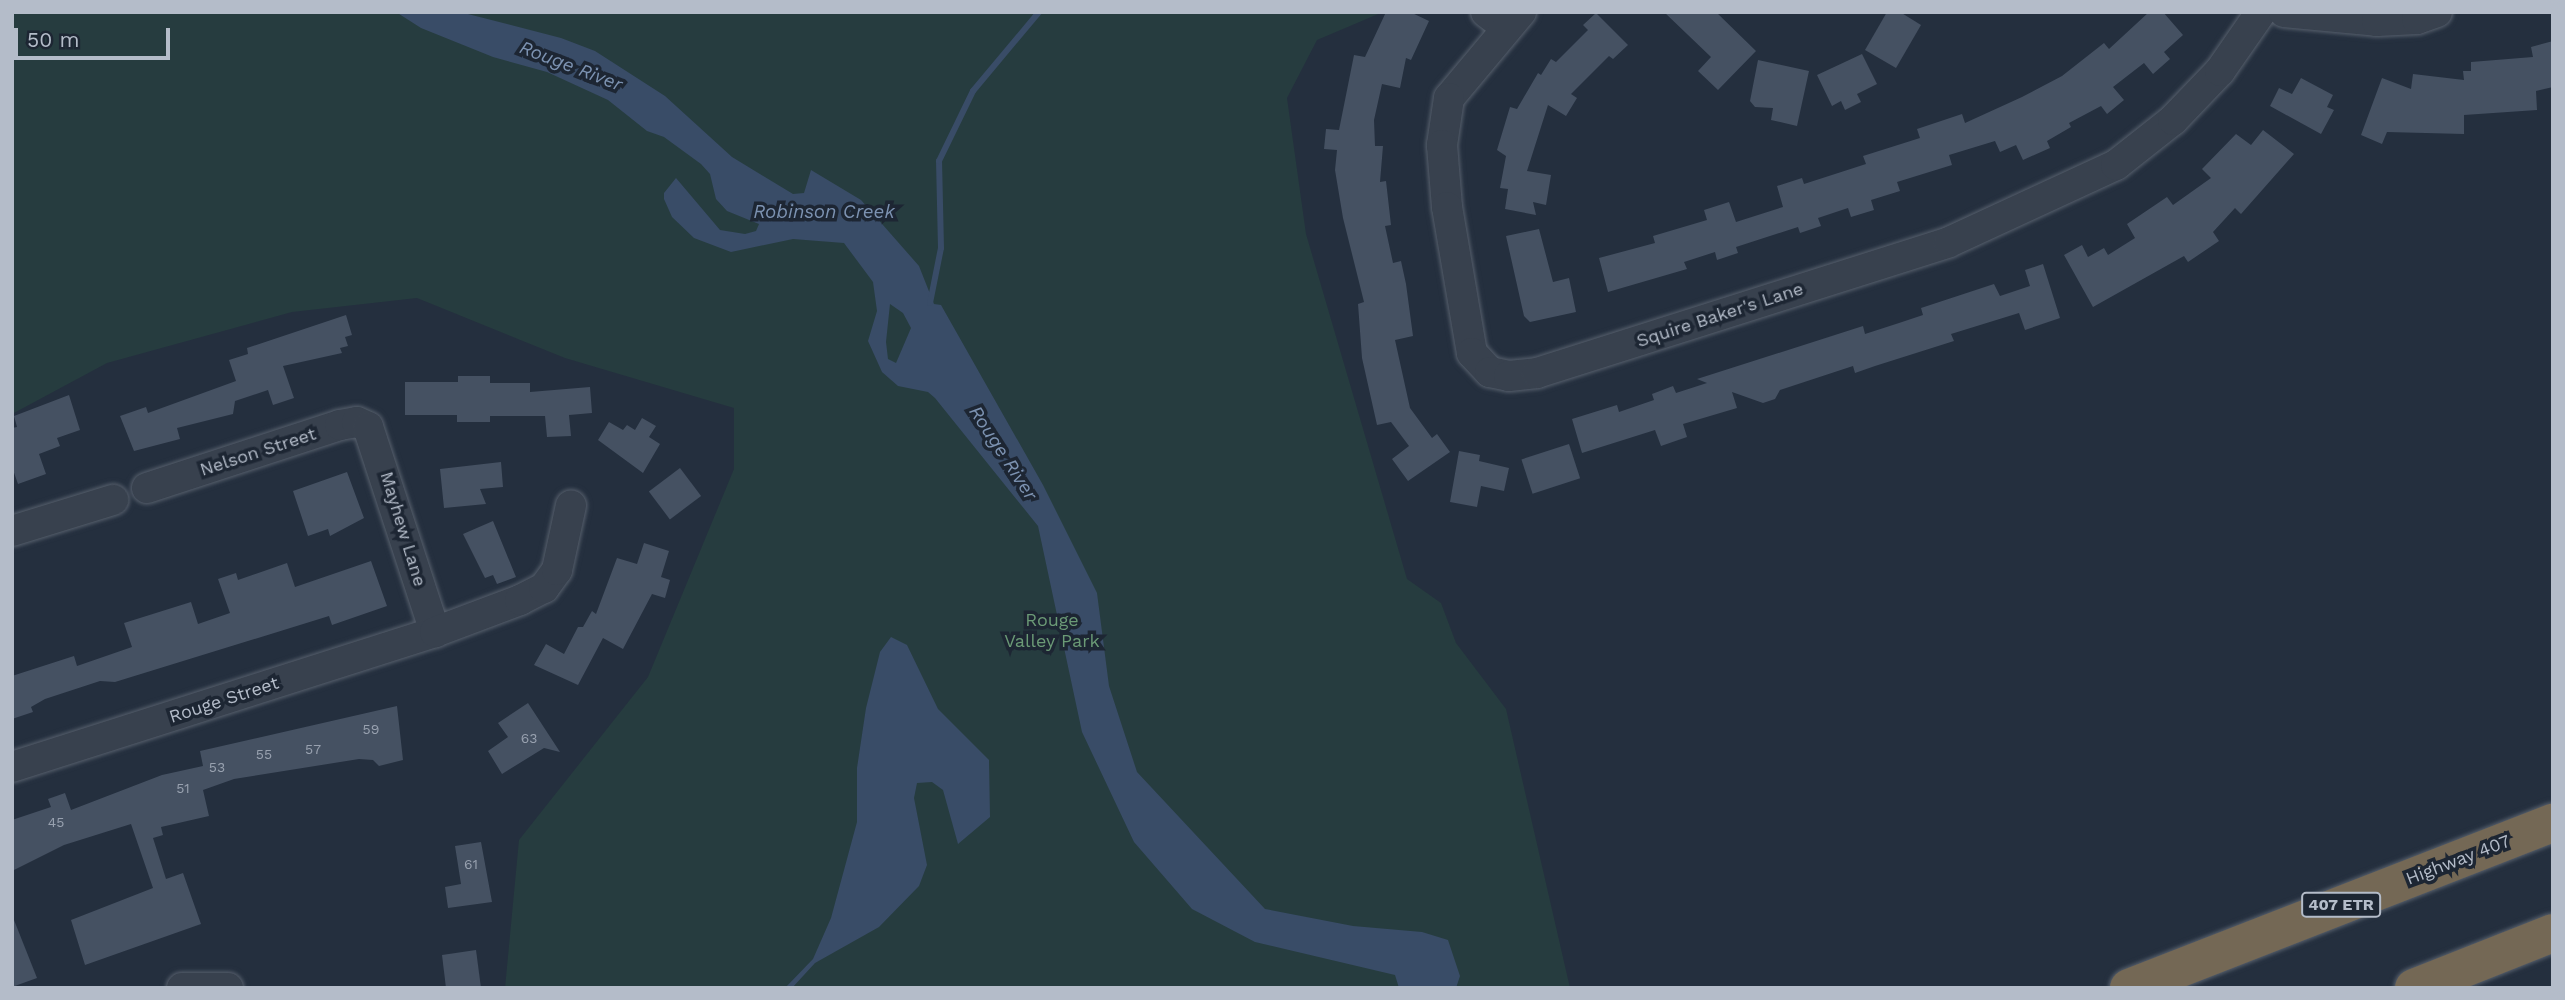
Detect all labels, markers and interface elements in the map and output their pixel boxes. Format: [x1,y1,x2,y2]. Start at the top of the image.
scale bar [18,14,173,58]
text: 50 m [27,27,79,52]
water label: Rouge River [516,36,626,96]
water label: Robinson Creek [753,201,895,223]
street label: Squire Baker's Lane [1634,278,1806,352]
water label: Rouge River [964,401,1042,505]
street label: Nelson Street [197,423,319,481]
street label: Mayhew Lane [375,469,431,589]
park label: Rouge Valley Park [1004,610,1100,652]
street label: Rouge Street [167,672,281,728]
house number: 59 [363,721,379,737]
house number: 63 [521,730,537,746]
house number: 57 [305,741,321,757]
house number: 55 [256,746,272,762]
house number: 53 [209,759,225,775]
house number: 51 [176,780,190,796]
house number: 45 [48,814,64,830]
street label: Highway 407 [2403,830,2513,890]
house number: 61 [464,856,478,872]
road number: 407 ETR [2301,892,2381,917]

